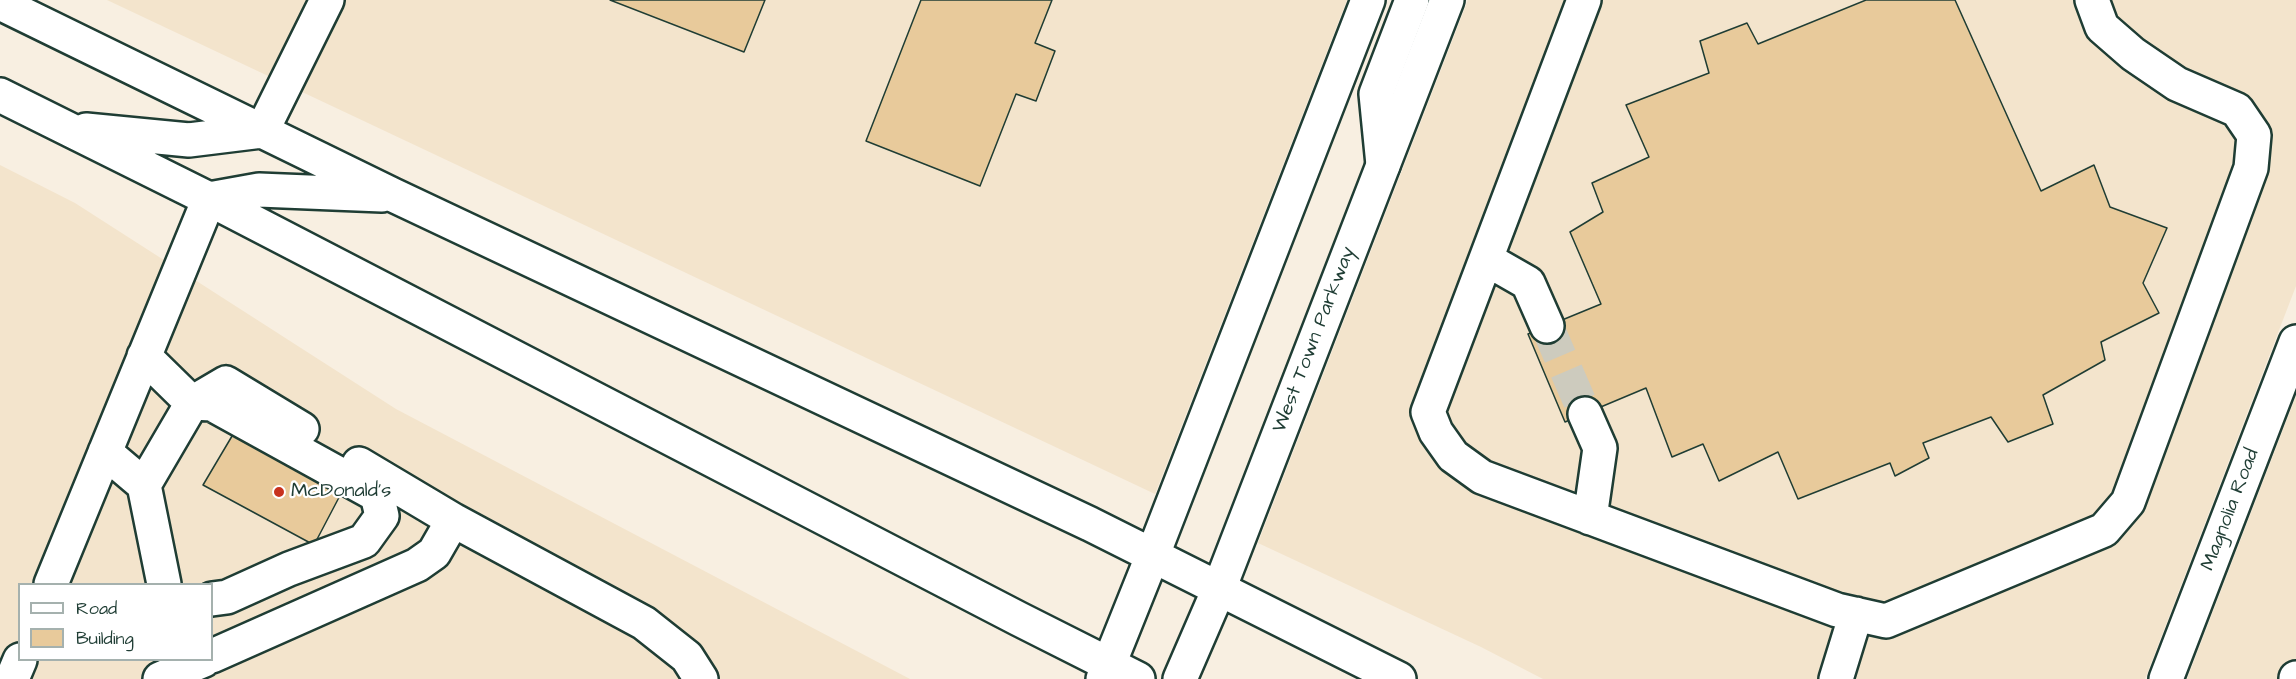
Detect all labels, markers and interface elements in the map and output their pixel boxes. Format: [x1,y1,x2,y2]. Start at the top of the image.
street label: West Town Parkway [1268,244,1362,436]
street label: Magnolia Road [2197,446,2265,574]
place label: McDonald's [291,480,391,504]
marker: McDonald's [272,485,286,499]
legend [18,583,213,661]
text: Road [76,596,117,621]
text: Building [76,626,134,651]

